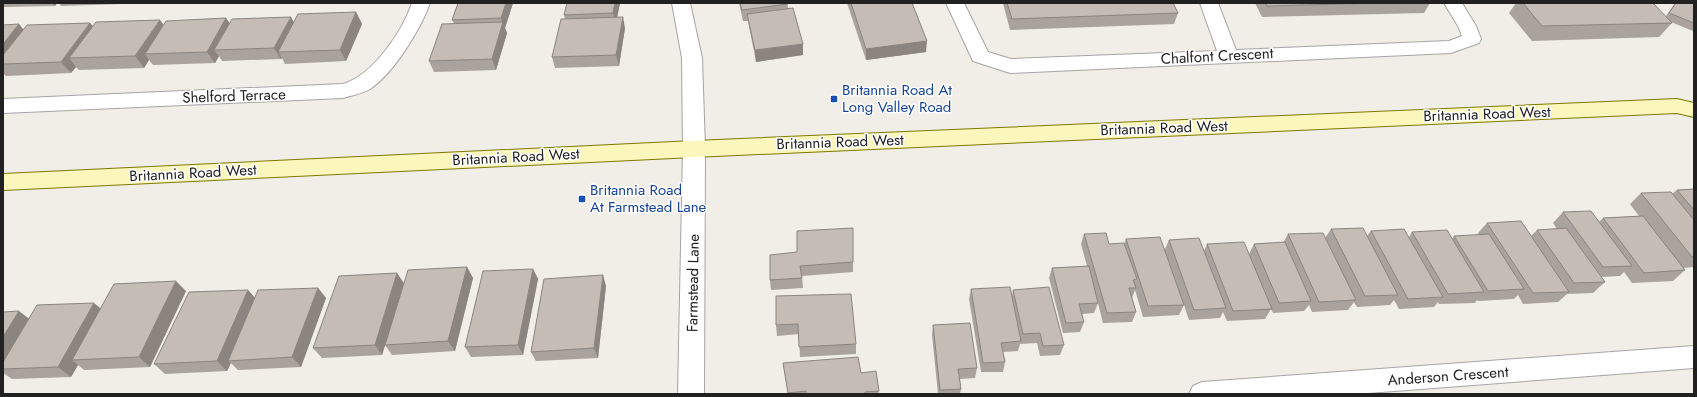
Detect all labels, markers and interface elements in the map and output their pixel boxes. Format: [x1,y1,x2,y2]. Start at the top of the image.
street label: Chalfont Crescent [1160,42,1274,70]
place label: Britannia Road At Long Valley Road [842,79,952,118]
street label: Shelford Terrace [182,83,286,109]
marker: Britannia Road At Long Valley Road [829,94,839,104]
street label: Britannia Road West [1423,101,1551,127]
street label: Britannia Road West [1100,115,1228,141]
street label: Britannia Road West [776,129,904,155]
street label: Britannia Road West [452,143,581,171]
street label: Britannia Road West [129,159,258,187]
place label: Britannia Road At Farmstead Lane [590,179,707,218]
marker: Britannia Road At Farmstead Lane [577,194,587,204]
street label: Farmstead Lane [681,233,705,332]
street label: Anderson Crescent [1387,361,1510,391]

